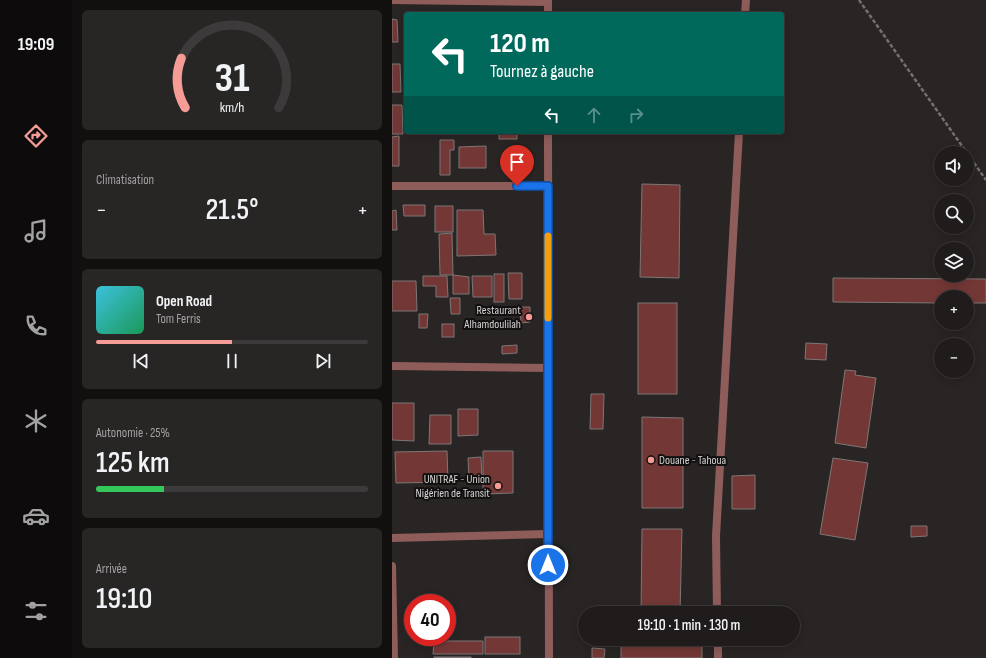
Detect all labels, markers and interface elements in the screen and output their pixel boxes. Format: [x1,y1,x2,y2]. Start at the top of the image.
text: 120 m [490,27,550,60]
icon: left [424,28,476,80]
text: 19:09 [18,34,54,55]
text: 31 [215,54,249,103]
text: Tournez à gauche [490,61,594,82]
text: km/h [220,98,244,115]
icon: left [541,104,563,126]
icon: ahead [583,104,605,126]
icon: right [625,104,647,126]
icon: directions [22,122,50,150]
pin [500,145,534,186]
map controls [934,146,974,378]
button: sound [934,146,974,186]
icon: arrive [506,151,528,173]
text: Climatisation [96,172,154,188]
text: 21.5° [205,192,259,228]
button: search [934,194,974,234]
text: − [96,197,107,224]
text: + [357,197,368,224]
icon: music [22,217,50,245]
button: layers [934,242,974,282]
button: + [934,290,974,330]
text: Open Road [156,292,212,311]
place label: Restaurant Alhamdoulilah [463,303,521,332]
text: Tom Ferris [156,311,201,327]
icon: phone [22,312,50,340]
marker: Restaurant Alhamdoulilah [524,312,534,322]
button: − [934,338,974,378]
icon: previous [130,350,152,372]
icon: pause [221,350,243,372]
icon: next [312,350,334,372]
icon: climate [22,407,50,435]
text: Autonomie · 25% [96,425,170,441]
text: 125 km [96,445,170,481]
place label: Douane - Tahoua [659,453,727,468]
marker: Douane - Tahoua [646,455,656,465]
place label: UNITRAF - Union Nigérien de Transit [416,472,490,501]
marker: UNITRAF - Union Nigérien de Transit [493,481,503,491]
icon: car [22,502,50,530]
position arrow [527,544,569,586]
text: Arrivée [96,561,127,577]
text: 19:10 [96,581,152,617]
speed limit sign: 40 [404,594,456,646]
icon: filters [22,597,50,625]
text: 19:10 · 1 min · 130 m [638,616,740,635]

